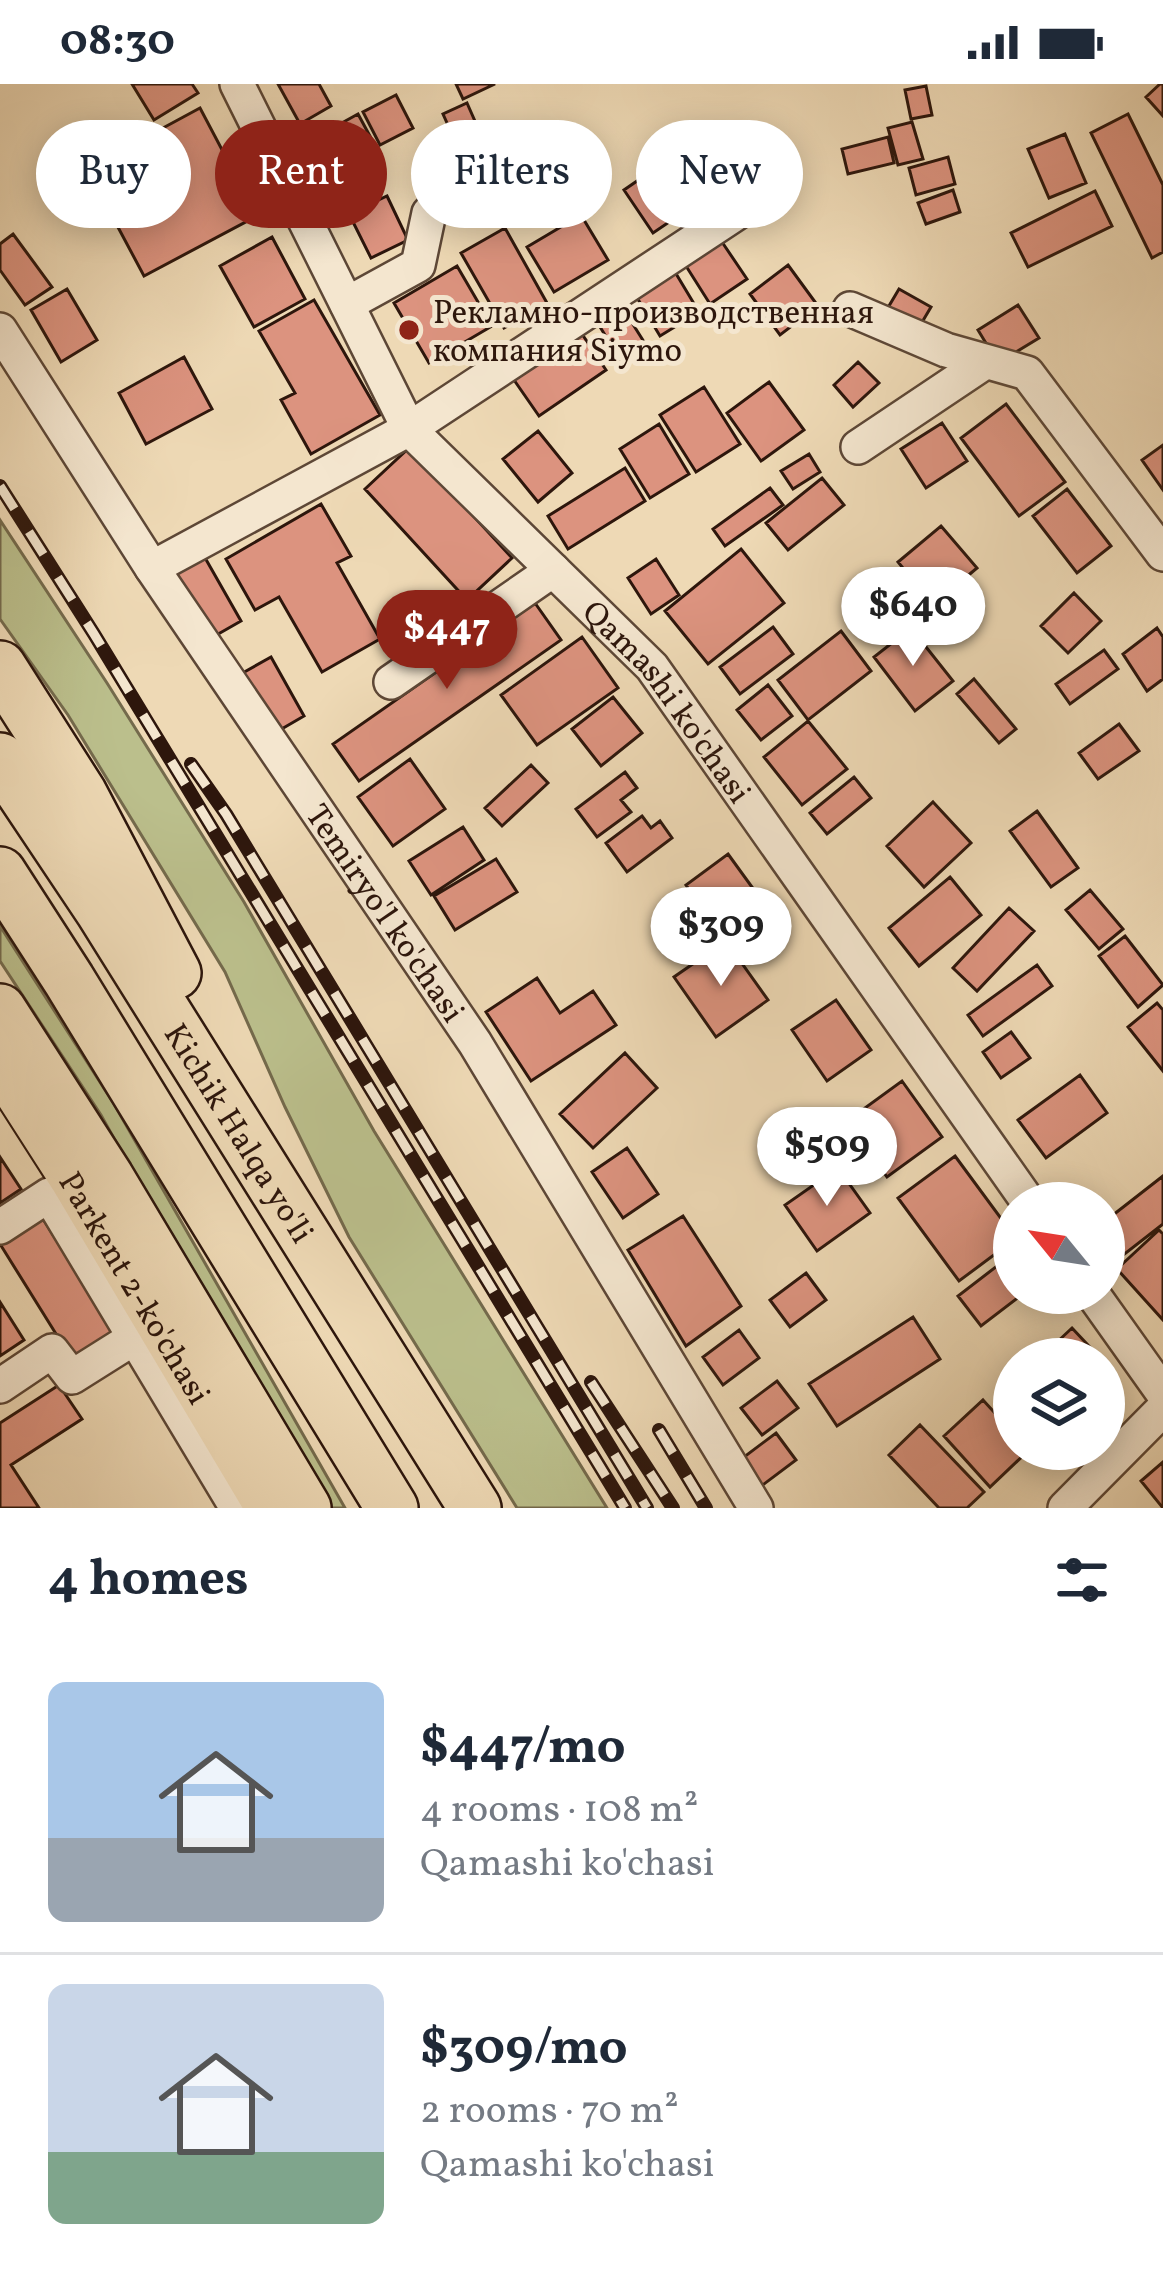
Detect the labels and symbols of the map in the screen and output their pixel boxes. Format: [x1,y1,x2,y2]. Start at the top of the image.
place label: Рекламно-производственная компания Siymo [433,292,874,376]
marker: Рекламно-производственная компания Siymo [396,317,422,343]
pin: $640 [842,567,984,669]
pin: $447 [376,590,518,692]
street label: Qamashi ko'chasi [570,592,760,814]
street label: Temiryo'l ko'chasi [292,796,474,1033]
pin: $309 [650,887,792,989]
street label: Kichik Halqa yo'li [151,1016,323,1253]
pin: $509 [756,1107,898,1209]
street label: Parkent 2-ko'chasi [45,1164,219,1415]
north arrow [993,1182,1125,1314]

